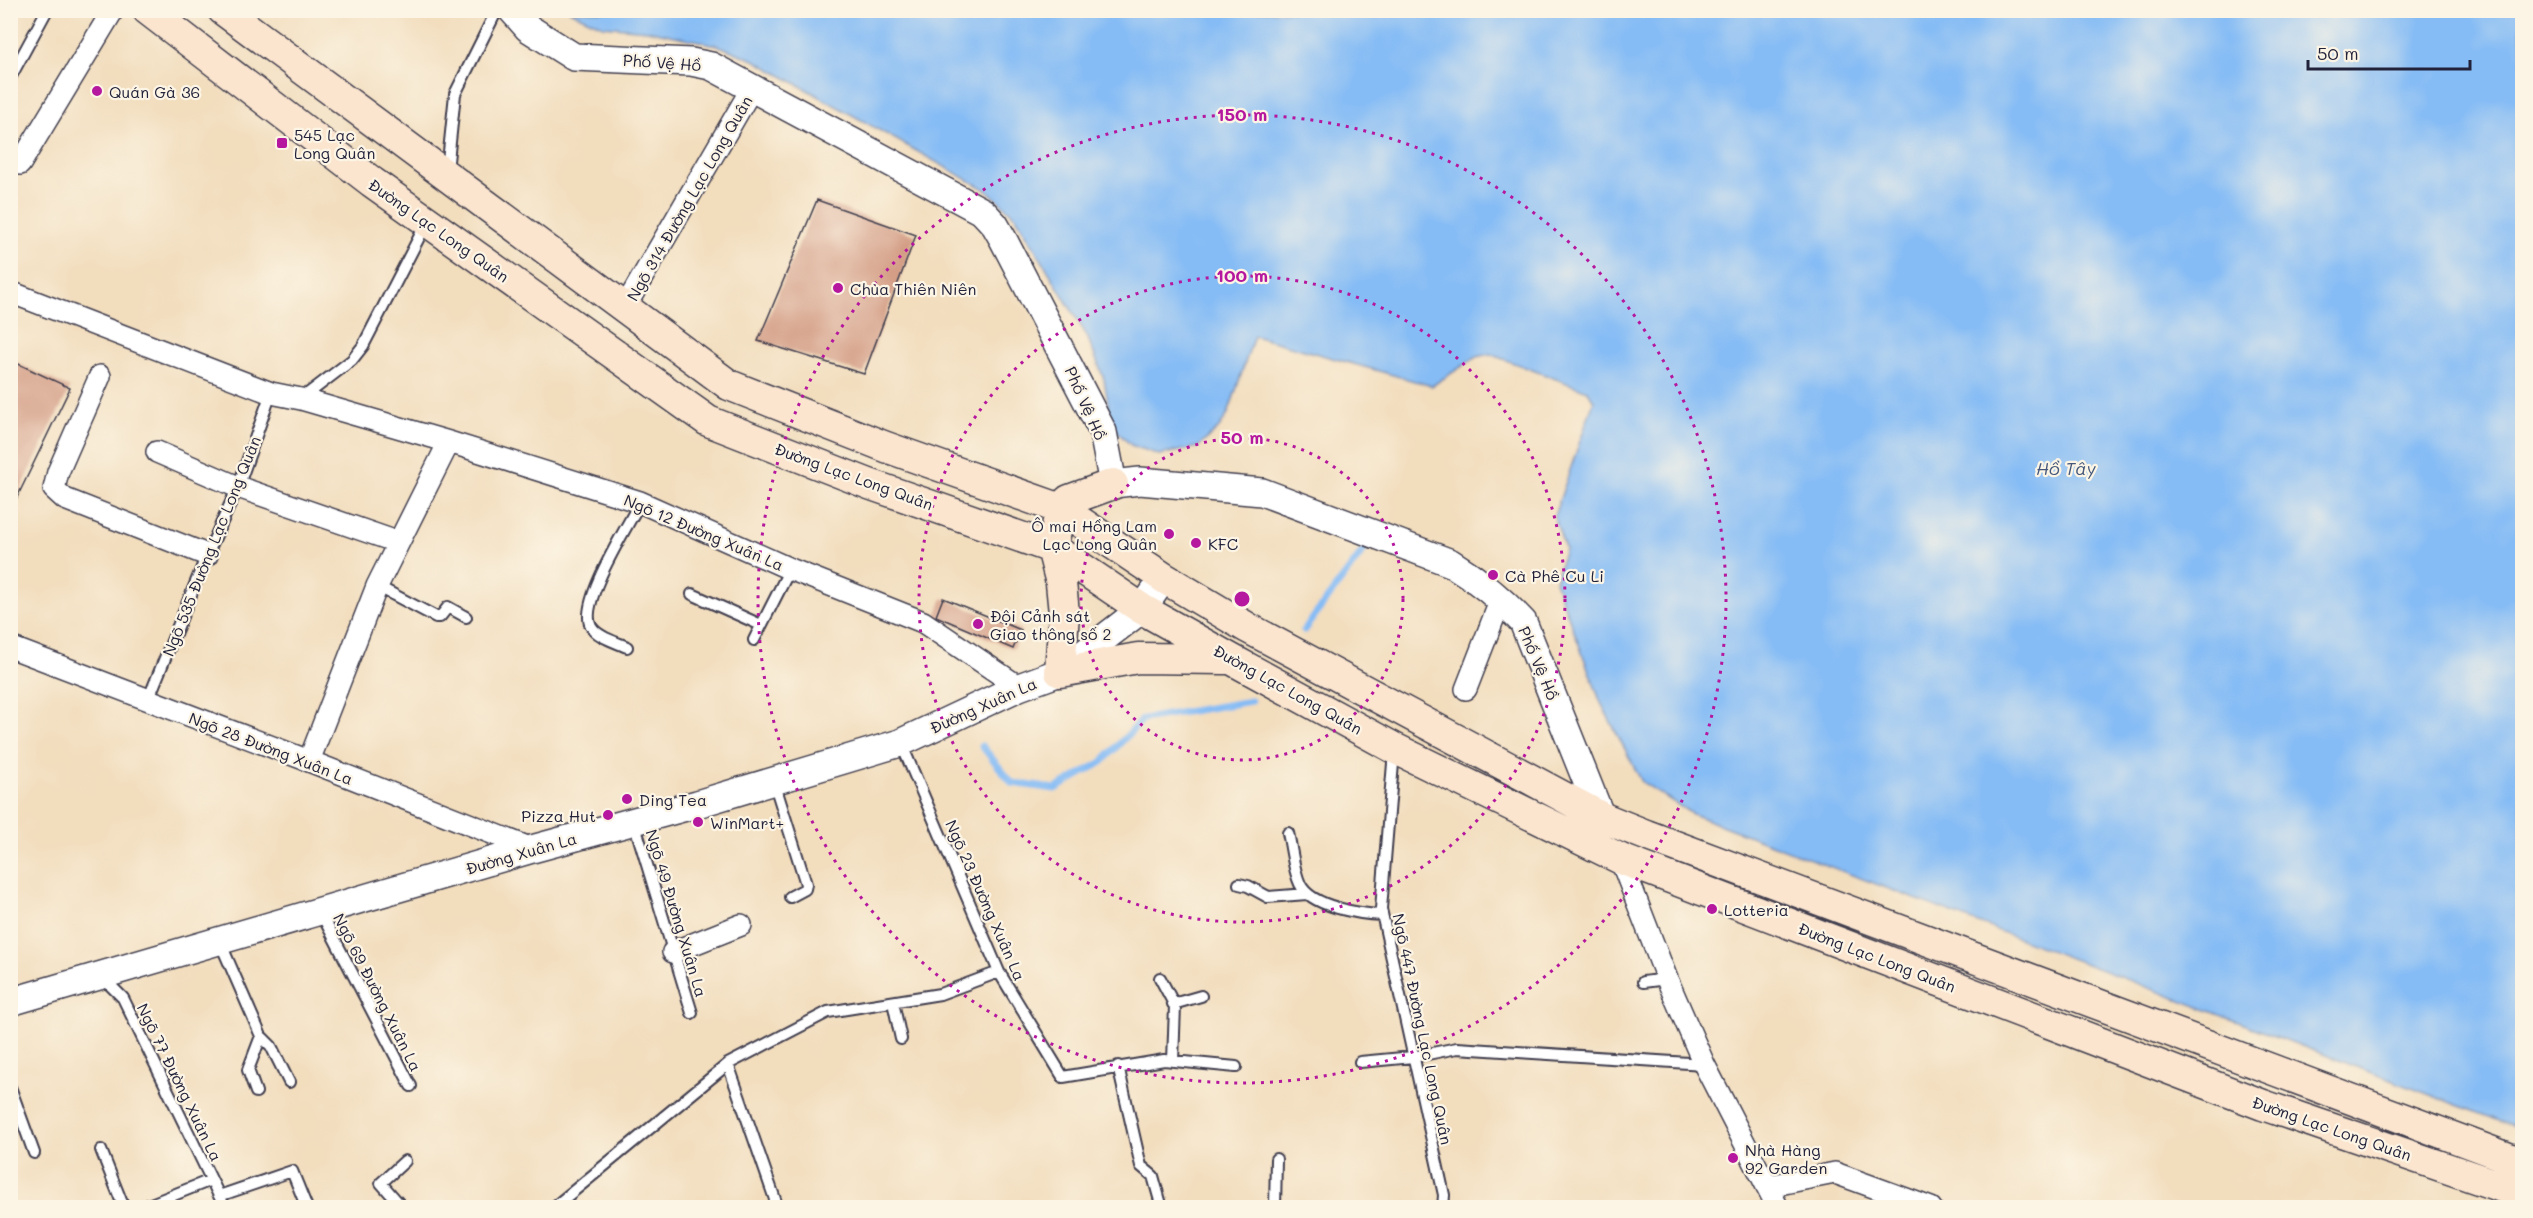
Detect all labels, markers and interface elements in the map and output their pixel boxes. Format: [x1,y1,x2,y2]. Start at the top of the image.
scale bar [2308,33,2470,71]
text: 50 m [2317,41,2359,65]
street label: Phố Vệ Hồ [622,49,702,75]
place label: Quán Gà 36 [109,81,200,102]
marker: Quán Gà 36 [90,84,104,98]
street label: Ngõ 314 Đường Lạc Long Quân [621,91,757,305]
text: 150 m [1217,102,1267,126]
place label: 545 Lạc Long Quân [294,124,375,163]
marker: 545 Lạc Long Quân [275,136,289,150]
street label: Đường Lạc Long Quân [364,173,514,287]
text: 100 m [1216,263,1268,287]
place label: Chùa Thiên Niên [850,278,976,299]
marker: Chùa Thiên Niên [831,281,845,295]
street label: Phố Vệ Hồ [1060,363,1112,443]
text: 50 m [1221,425,1263,449]
street label: Ngõ 535 Đường Lạc Long Quân [157,433,265,659]
street label: Đường Lạc Long Quân [772,438,936,514]
water label: Hồ Tây [2036,456,2097,480]
street label: Ngõ 12 Đường Xuân La [621,489,787,575]
place label: Ô mai Hồng Lam Lạc Long Quân [1031,515,1157,554]
marker: Ô mai Hồng Lam Lạc Long Quân [1162,527,1176,541]
place label: KFC [1208,533,1238,554]
marker: KFC [1189,536,1203,550]
place label: Cà Phê Cu Li [1505,565,1604,586]
marker: Cà Phê Cu Li [1486,568,1500,582]
centre of rings [1232,589,1252,609]
place label: Đội Cảnh sát Giao thông số 2 [990,605,1111,644]
marker: Đội Cảnh sát Giao thông số 2 [971,617,985,631]
street label: Phố Vệ Hồ [1514,623,1564,703]
street label: Đường Lạc Long Quân [1210,639,1366,739]
street label: Đường Xuân La [926,672,1040,738]
street label: Ngõ 28 Đường Xuân La [186,707,356,789]
place label: Ding Tea [639,789,707,810]
marker: Ding Tea [620,792,634,806]
place label: Pizza Hut [521,805,596,826]
marker: Pizza Hut [601,808,615,822]
place label: WinMart+ [710,812,784,833]
marker: WinMart+ [691,815,705,829]
street label: Ngõ 23 Đường Xuân La [941,816,1031,984]
street label: Đường Xuân La [463,827,579,879]
street label: Ngõ 49 Đường Xuân La [641,827,713,999]
place label: Lotteria [1724,899,1789,920]
marker: Lotteria [1705,902,1719,916]
street label: Ngõ 69 Đường Xuân La [329,909,427,1075]
street label: Ngõ 447 Đường Lạc Long Quân [1388,912,1458,1146]
street label: Đường Lạc Long Quân [1795,917,1959,997]
street label: Ngõ 77 Đường Xuân La [133,999,227,1165]
street label: Đường Lạc Long Quân [2250,1091,2414,1165]
place label: Nhà Hàng 92 Garden [1745,1139,1827,1178]
marker: Nhà Hàng 92 Garden [1726,1151,1740,1165]

